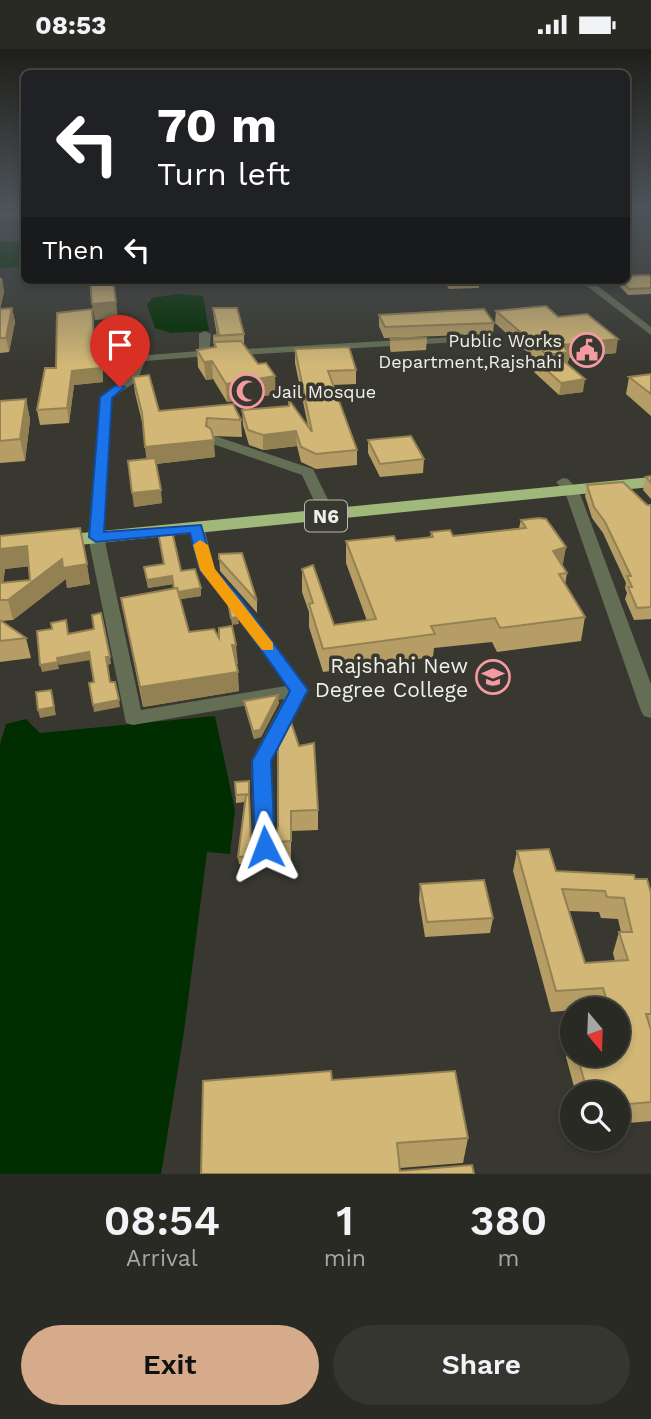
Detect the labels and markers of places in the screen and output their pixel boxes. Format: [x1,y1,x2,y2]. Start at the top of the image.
pin [90,315,150,387]
place label: Public Works Department,Rajshahi [378,330,562,372]
public building icon: Public Works Department,Rajshahi [568,331,606,369]
mosque icon: Jail Mosque [228,372,266,410]
place label: Jail Mosque [272,381,376,402]
place label: Rajshahi New Degree College [315,653,468,702]
school or university icon: Rajshahi New Degree College [474,658,512,696]

